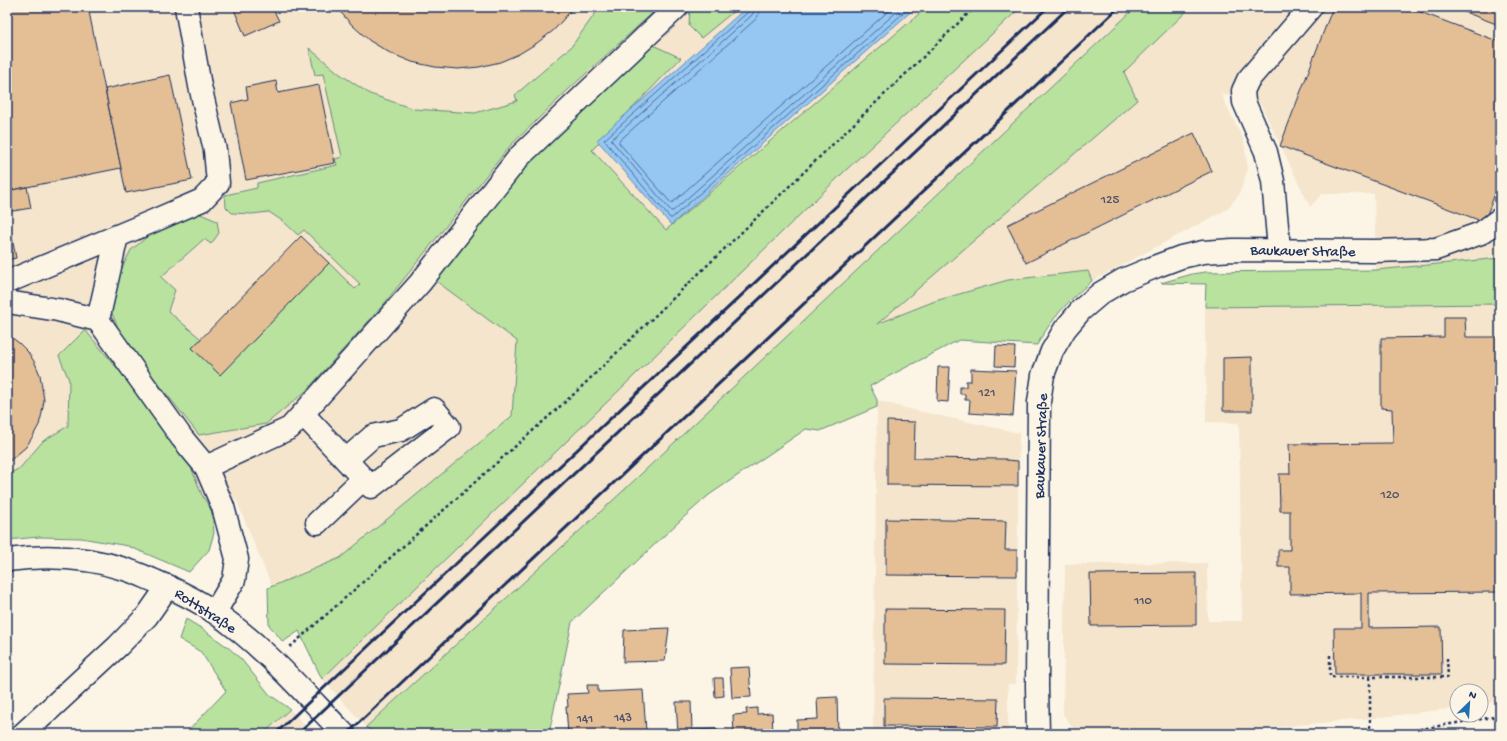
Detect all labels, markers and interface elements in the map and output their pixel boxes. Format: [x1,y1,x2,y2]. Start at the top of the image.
house number: 125 [1100,193,1119,208]
street label: Baukauer Straße [1249,242,1356,262]
house number: 121 [978,386,995,401]
street label: Baukauer Straße [1031,393,1053,500]
house number: 120 [1379,488,1400,503]
street label: Rottstraße [171,585,239,638]
house number: 110 [1133,594,1153,609]
north arrow [1449,683,1489,723]
text: N [1467,689,1478,703]
house number: 143 [613,711,632,726]
house number: 141 [576,712,593,727]

